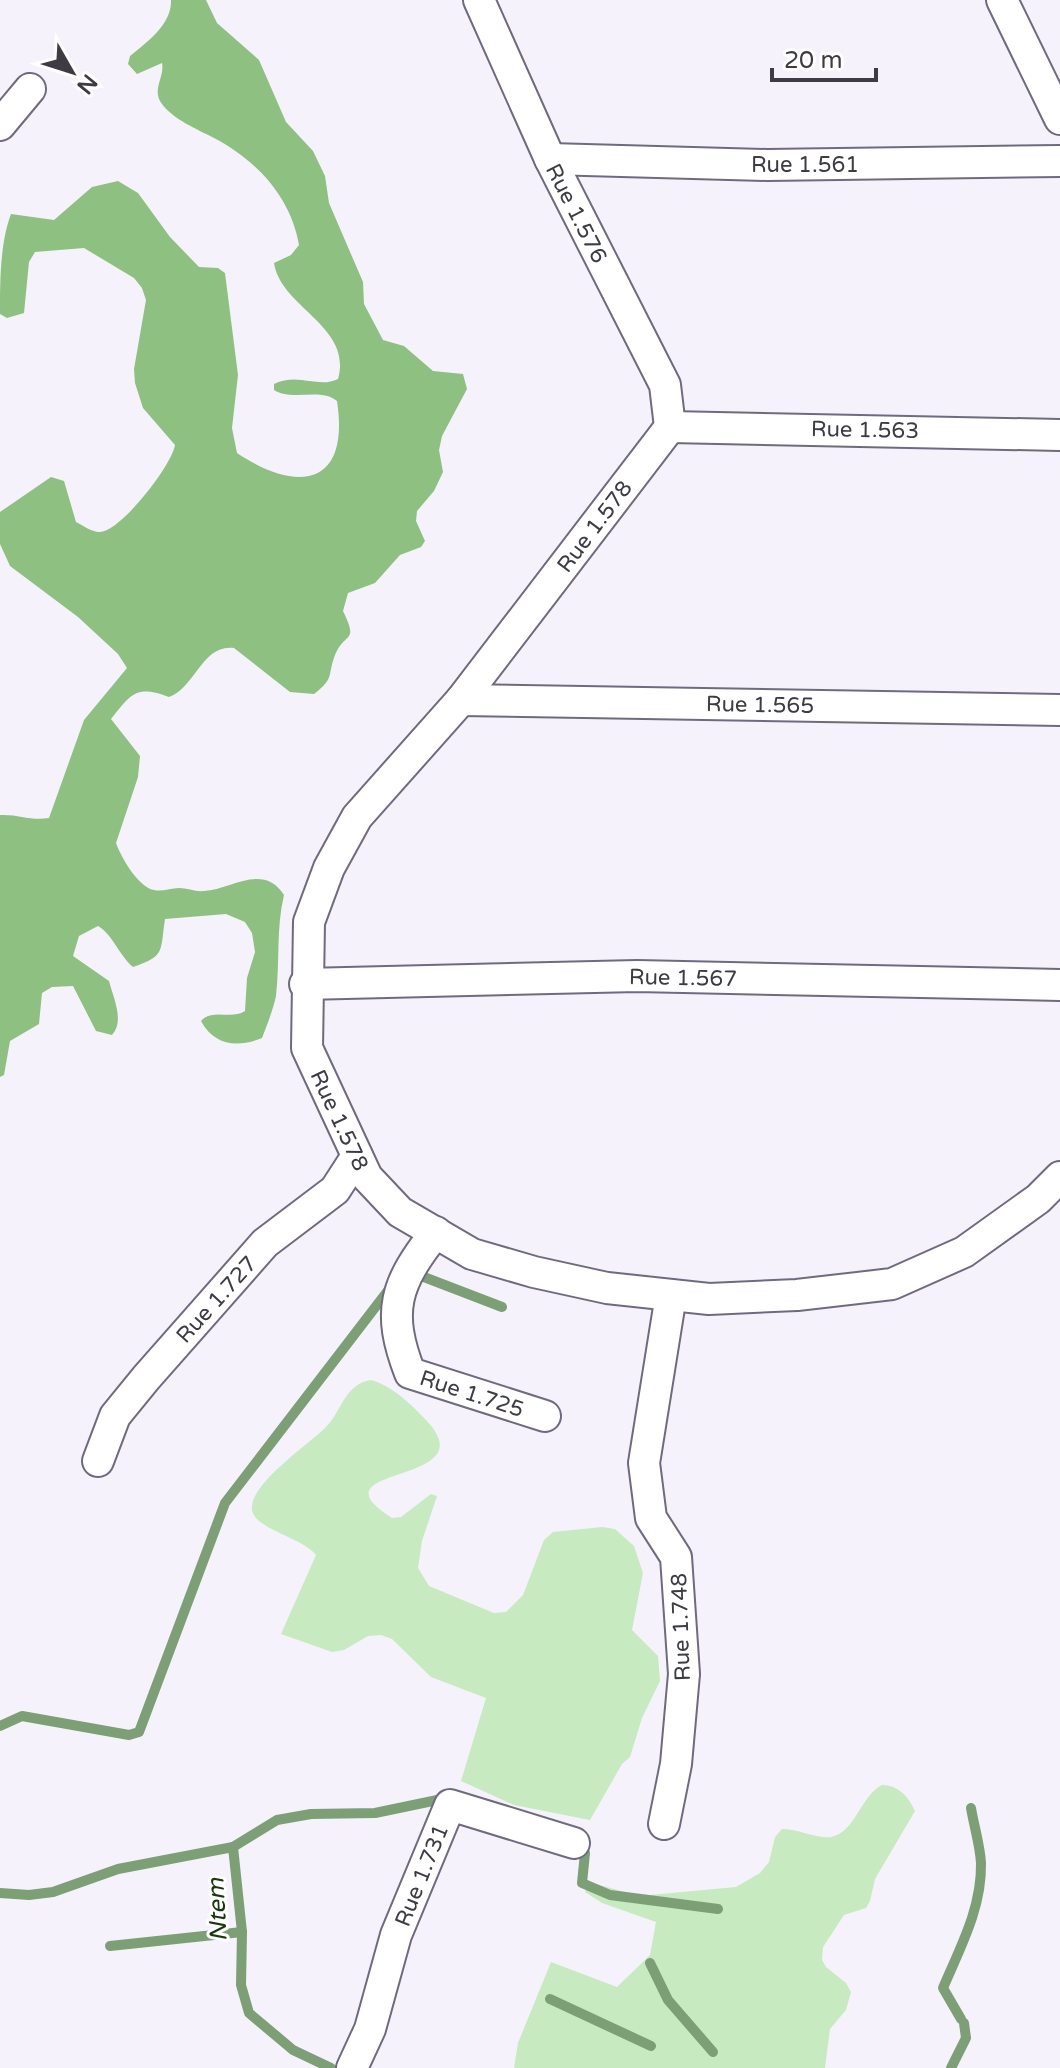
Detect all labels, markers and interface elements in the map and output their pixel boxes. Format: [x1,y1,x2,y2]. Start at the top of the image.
north arrow [32,32,112,112]
scale bar [772,32,876,82]
text: 20 m [784,46,842,75]
text: N [71,69,102,99]
street label: Rue 1.561 [751,152,859,178]
street label: Rue 1.576 [540,159,612,268]
street label: Rue 1.563 [811,416,919,444]
street label: Rue 1.578 [552,476,638,578]
street label: Rue 1.565 [706,691,814,719]
street label: Rue 1.567 [629,964,737,992]
street label: Rue 1.578 [304,1066,374,1175]
street label: Rue 1.727 [171,1251,263,1348]
street label: Rue 1.725 [416,1365,527,1423]
street label: Rue 1.748 [666,1573,696,1681]
street label: Rue 1.731 [390,1820,454,1930]
water label: Ntem [201,1876,234,1943]

